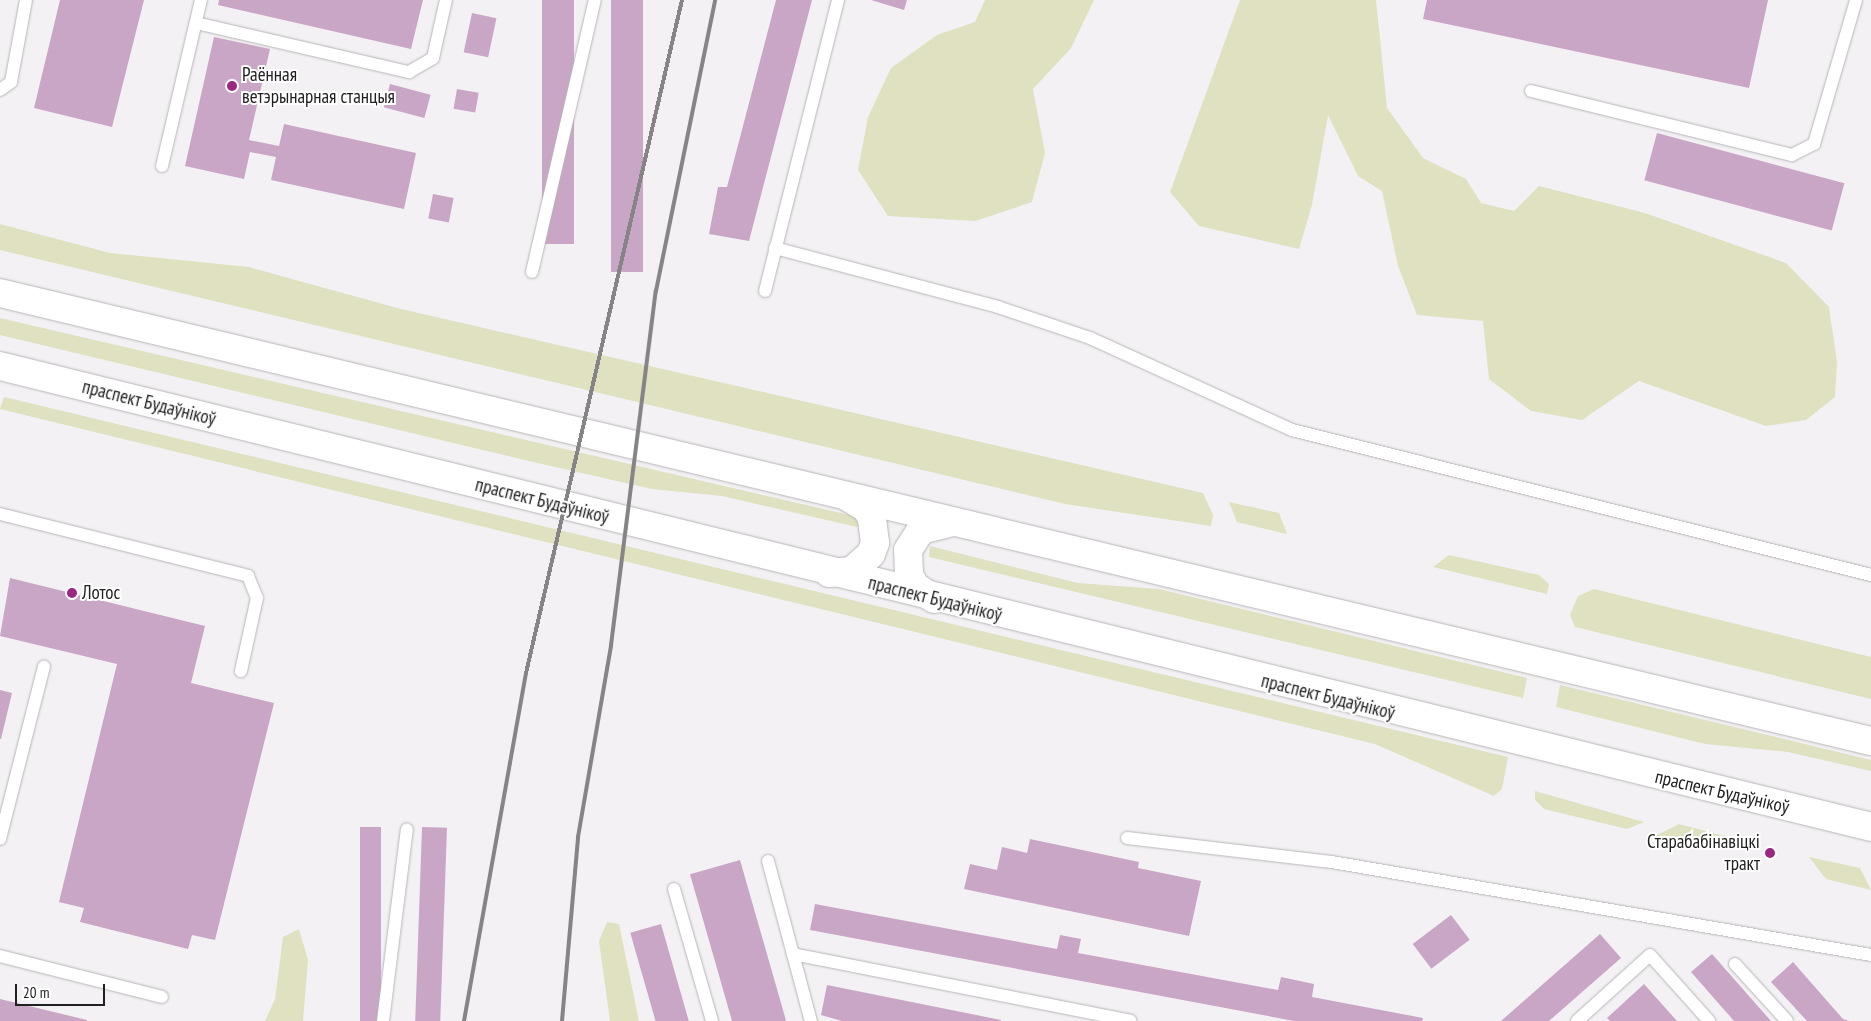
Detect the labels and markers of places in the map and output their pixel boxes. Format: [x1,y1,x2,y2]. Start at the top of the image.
place label: Раённая ветэрынарная станцыя [242,64,395,108]
marker: Раённая ветэрынарная станцыя [226,80,238,92]
place label: Лотос [82,582,120,604]
marker: Лотос [66,587,78,599]
place label: Старабабінавіцкі тракт [1647,831,1760,875]
marker: Старабабінавіцкі тракт [1764,847,1776,859]

